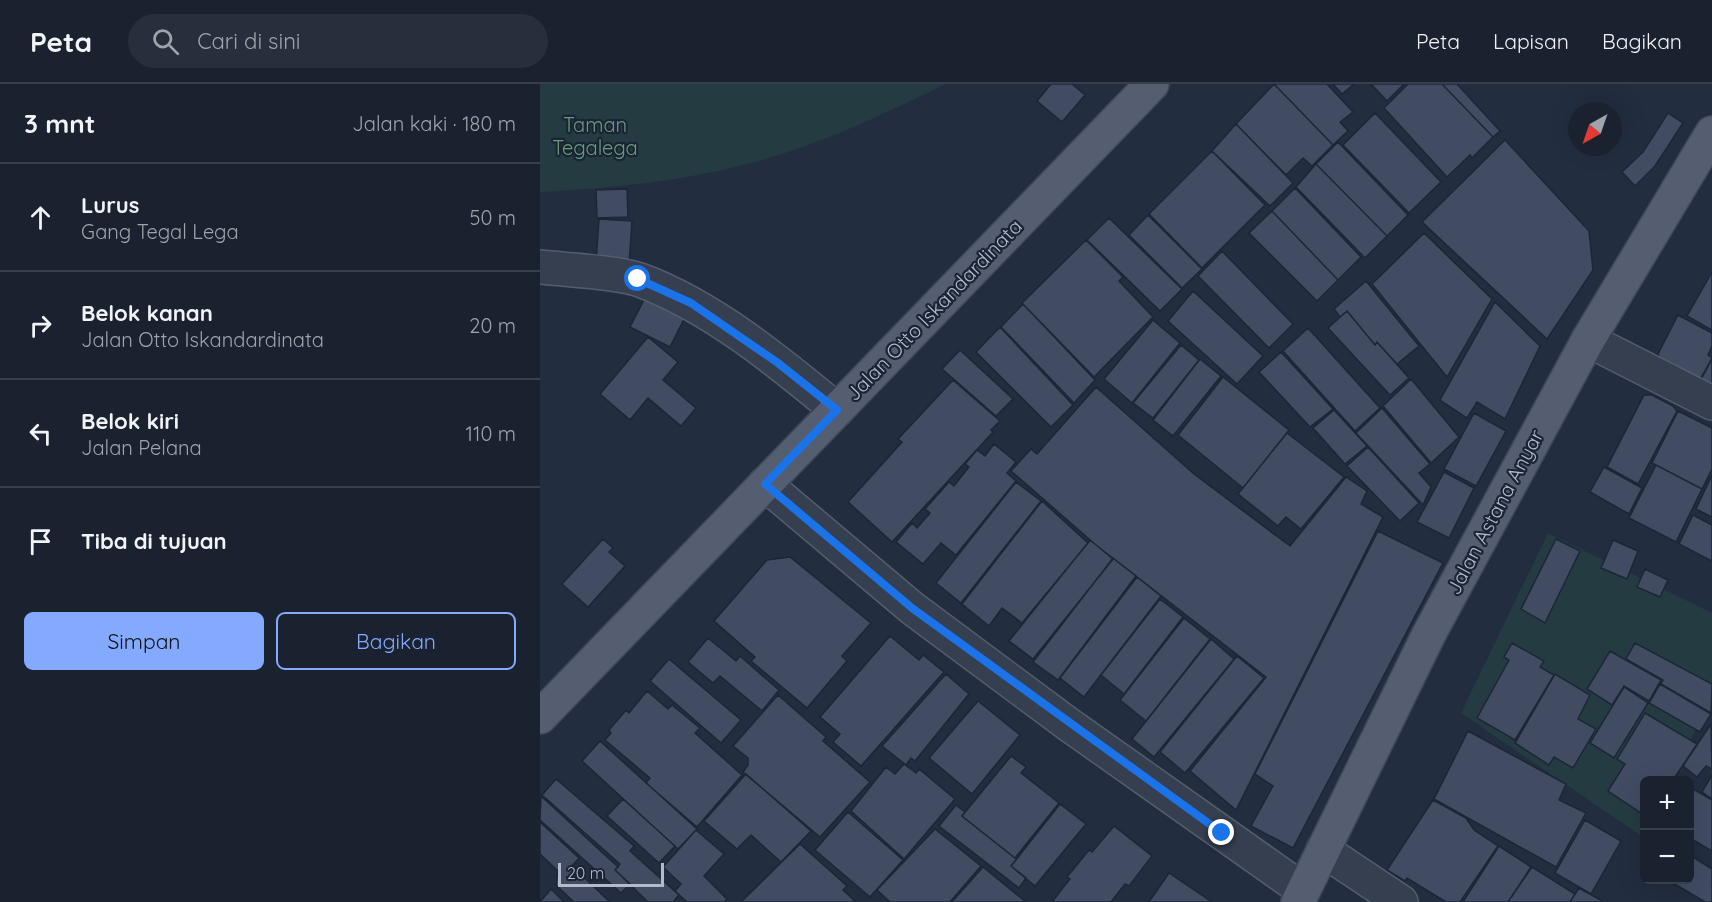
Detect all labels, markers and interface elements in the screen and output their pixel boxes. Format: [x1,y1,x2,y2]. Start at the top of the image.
search box [128,14,548,68]
text: Peta [30,24,92,59]
icon: search [149,25,182,58]
text: Cari di sini [197,27,301,55]
text: Peta [1416,28,1460,54]
text: Lapisan [1493,28,1569,54]
text: Bagikan [1602,28,1682,54]
north arrow [1568,102,1622,156]
text: 3 mnt [24,107,95,140]
text: Jalan kaki · 180 m [352,111,516,136]
park label: Taman Tegalega [552,112,638,160]
text: Lurus [81,191,139,219]
icon: ahead [24,201,57,234]
text: 50 m [470,205,516,230]
street label: Jalan Otto Iskandardinata [840,214,1027,406]
text: Gang Tegal Lega [81,219,239,244]
route start [624,265,650,291]
text: Belok kanan [81,299,213,327]
icon: right [24,309,57,342]
text: 20 m [469,313,516,338]
text: Jalan Otto Iskandardinata [81,327,324,352]
text: Belok kiri [81,407,179,435]
icon: left [24,417,57,450]
text: 110 m [466,421,516,446]
street label: Jalan Astana Anyar [1441,425,1549,599]
text: Jalan Pelana [81,435,202,460]
icon: arrive [24,525,57,558]
text: Tiba di tujuan [81,527,227,555]
button: Simpan [24,612,264,670]
button: Bagikan [276,612,516,670]
map controls [1640,776,1694,884]
button: + [1640,776,1694,830]
route end [1208,819,1234,845]
button: − [1640,830,1694,884]
scale bar [558,860,664,888]
text: 20 m [567,863,604,883]

